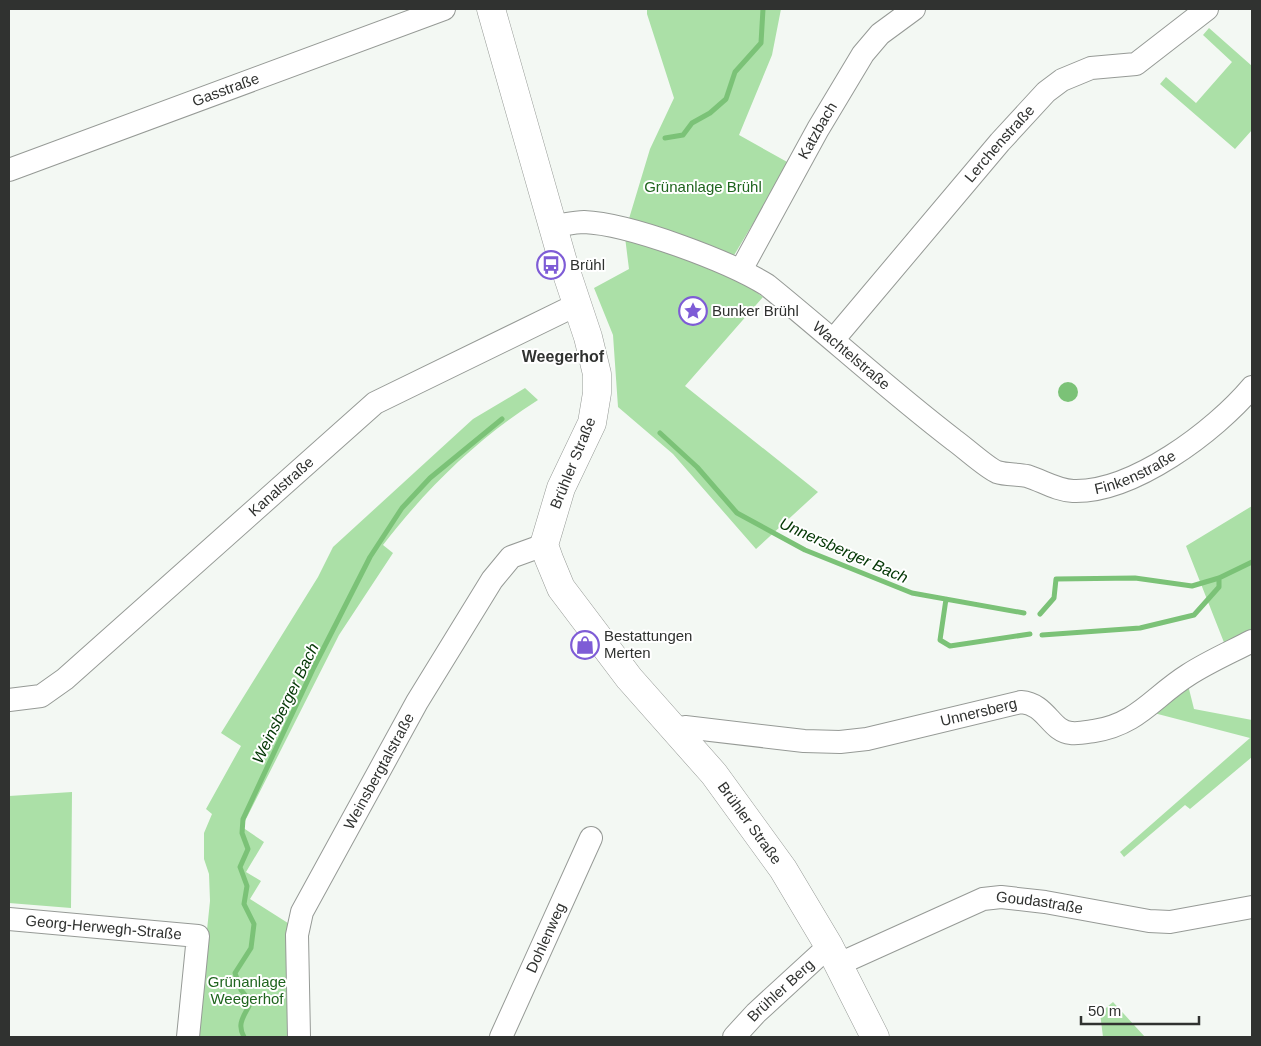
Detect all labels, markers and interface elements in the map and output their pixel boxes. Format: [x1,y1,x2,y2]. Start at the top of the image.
street label: Gasstraße [190,69,261,109]
street label: Katzbach [794,99,840,162]
street label: Lerchenstraße [961,101,1038,185]
park label: Grünanlage Brühl [644,178,762,195]
bus stop icon: Brühl [536,250,566,280]
place label: Brühl [570,256,605,273]
place icon: Bunker Brühl [678,296,708,326]
place label: Bunker Brühl [712,302,799,319]
street label: Wachtelstraße [809,318,894,393]
district label: Weegerhof [522,348,605,365]
street label: Brühler Straße [546,414,599,511]
street label: Finkenstraße [1093,447,1179,497]
street label: Kanalstraße [245,453,317,519]
water label: Unnersberger Bach [777,514,911,586]
place label: Bestattungen Merten [604,627,692,661]
shop icon: Bestattungen Merten [570,630,600,660]
water label: Weinsberger Bach [249,640,322,766]
street label: Unnersberg [938,694,1019,729]
street label: Weinsbergtalstraße [340,710,417,832]
street label: Brühler Straße [714,778,786,867]
street label: Goudastraße [995,888,1084,917]
street label: Dohlenweg [522,900,569,975]
street label: Georg-Herwegh-Straße [25,912,183,943]
street label: Brühler Berg [743,955,817,1025]
park label: Grünanlage Weegerhof [208,973,286,1007]
scale bar [1081,994,1198,1026]
text: 50 m [1088,1002,1121,1019]

